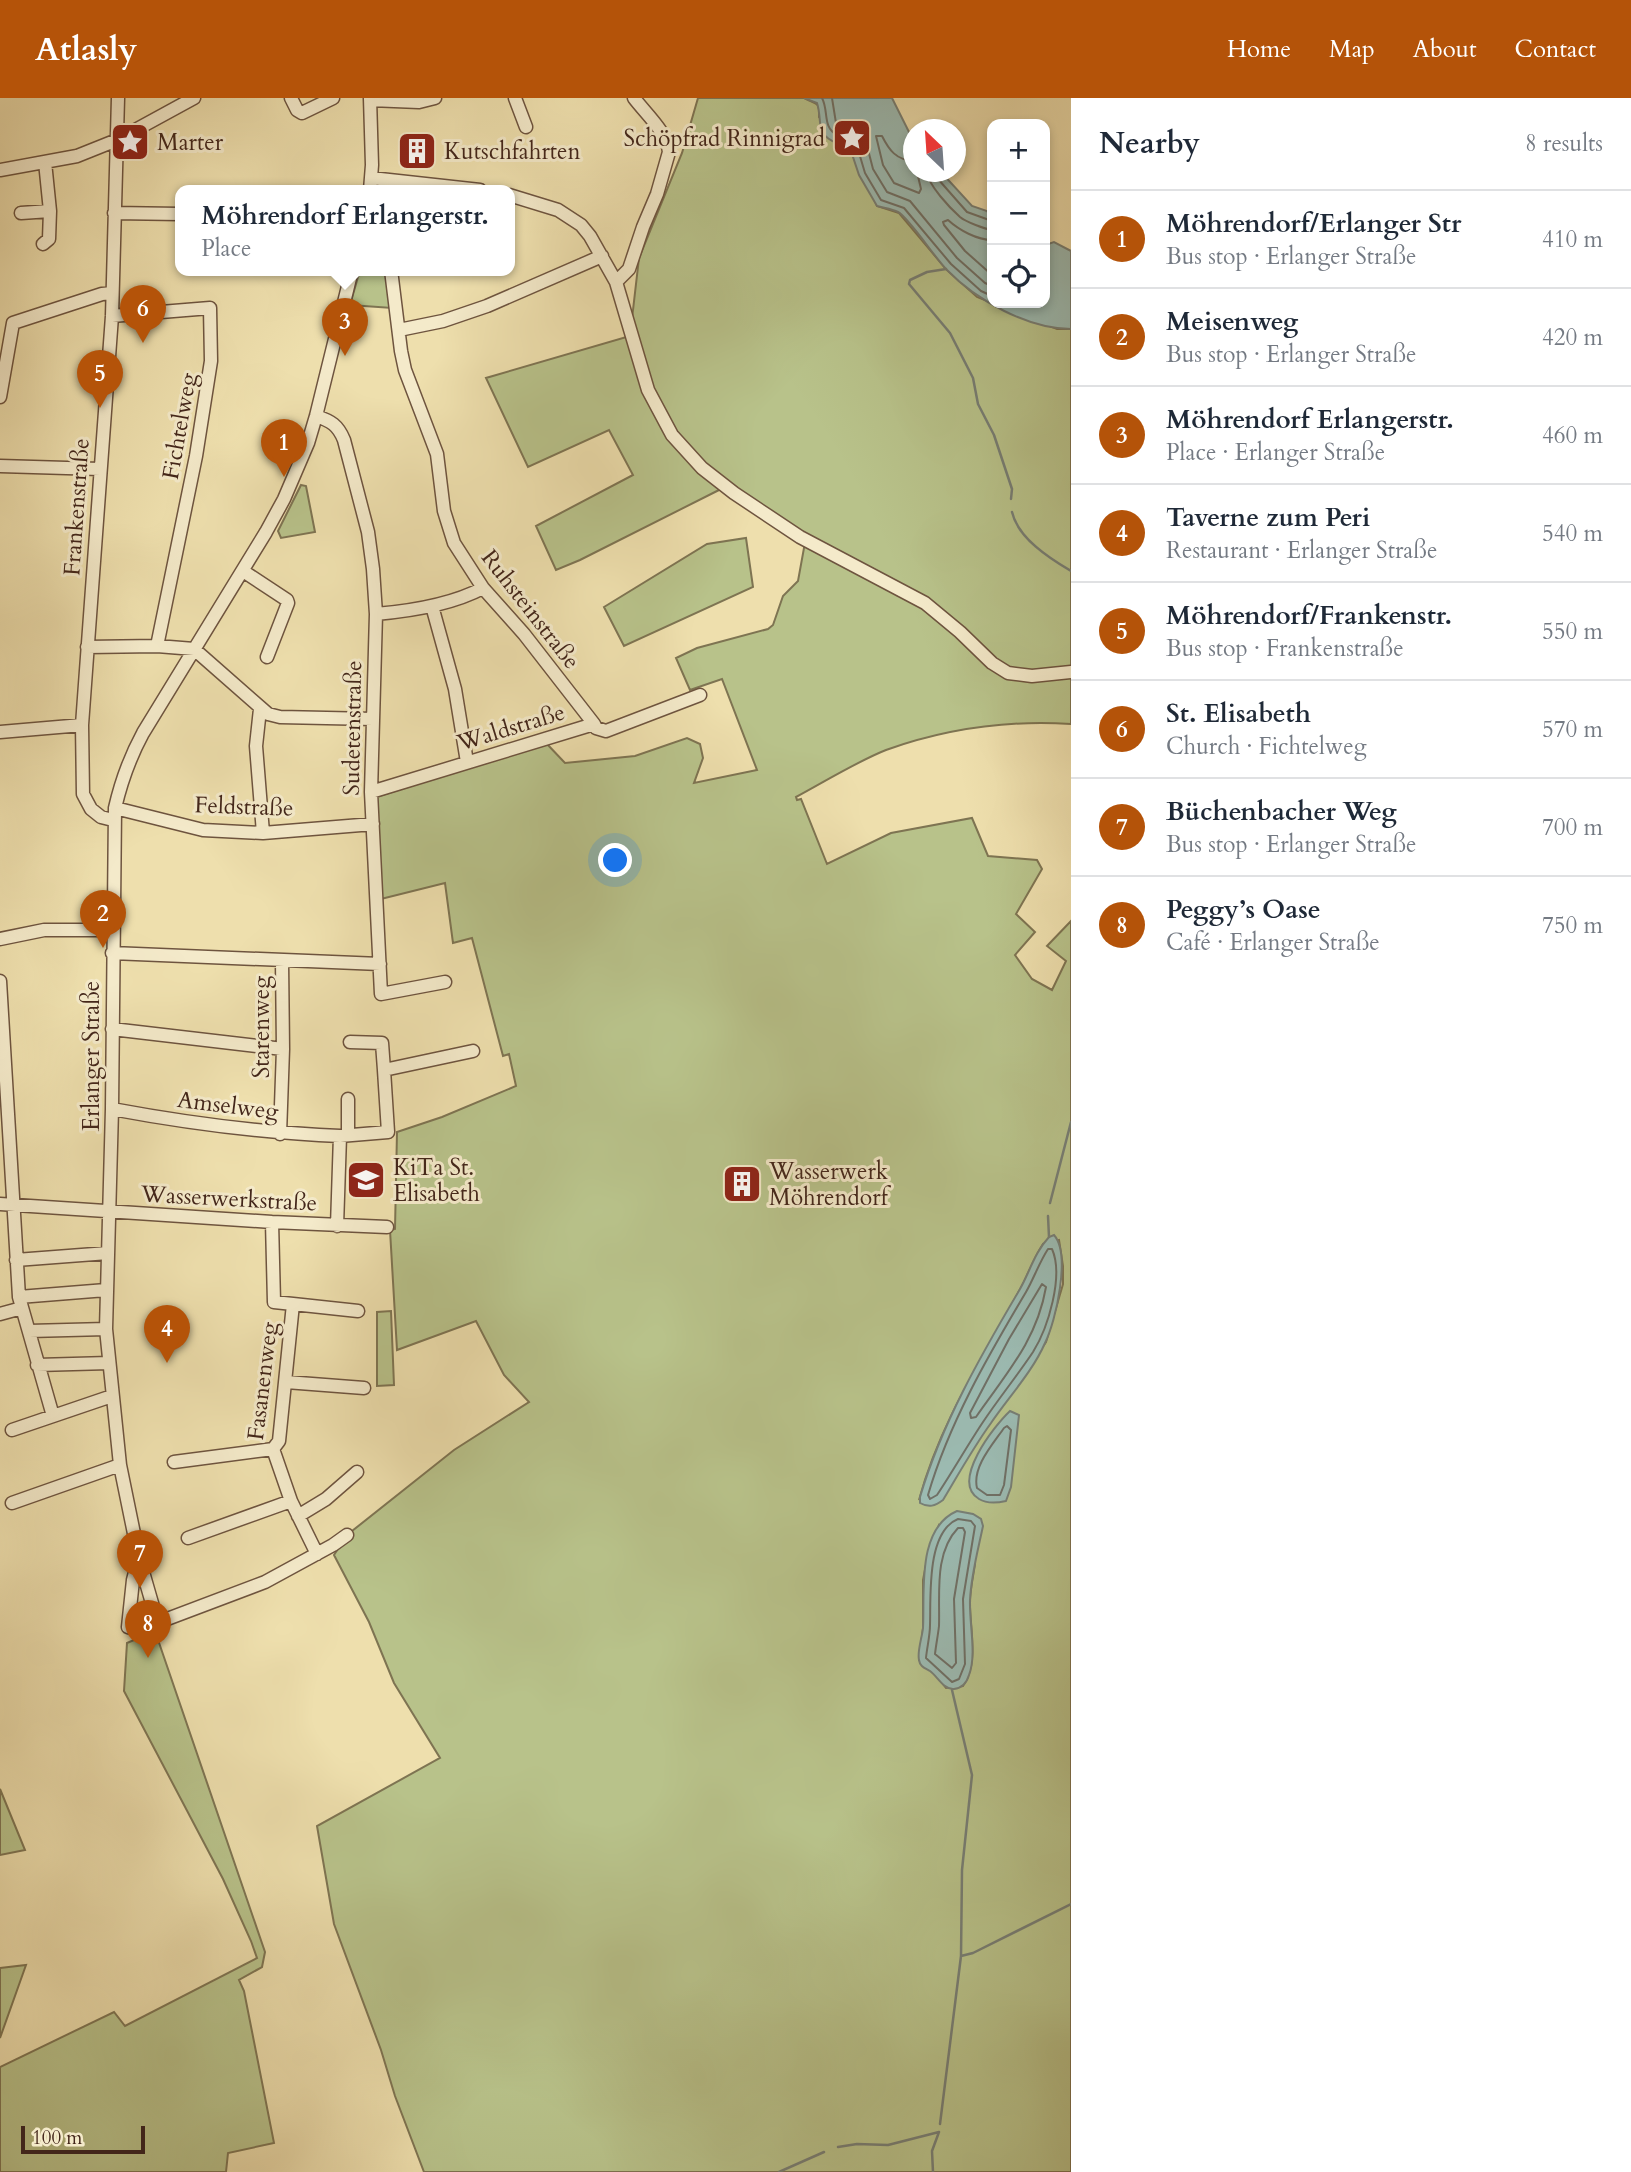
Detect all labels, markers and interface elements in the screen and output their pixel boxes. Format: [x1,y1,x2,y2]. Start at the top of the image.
text: Atlasly [35,27,137,72]
text: Home [1227,33,1291,66]
text: Map [1329,33,1375,66]
text: About [1413,33,1477,66]
text: Contact [1515,33,1596,66]
place icon: Schöpfrad Rinnigrad [831,117,873,159]
north arrow [903,119,966,182]
map controls [987,119,1050,308]
button: + [987,119,1050,182]
place icon: Marter [109,121,151,163]
place label: Schöpfrad Rinnigrad [623,123,826,154]
text: Nearby [1099,123,1200,164]
place label: Marter [157,127,224,158]
text: 8 results [1525,128,1603,159]
building icon: Kutschfahrten [396,130,438,172]
place label: Kutschfahrten [444,136,581,167]
button: − [987,182,1050,245]
popup [175,185,515,276]
text: Möhrendorf Erlangerstr. [201,198,489,233]
text: Möhrendorf/Erlanger Str [1166,206,1461,241]
text: 1 [1116,224,1128,255]
text: 410 m [1542,224,1603,255]
text: Place [201,233,251,264]
text: Bus stop · Erlanger Straße [1166,241,1417,272]
button: locate [987,245,1050,308]
pin: 6 [120,285,166,343]
pin: 3 [322,298,368,356]
text: Meisenweg [1166,304,1298,339]
text: 2 [1116,322,1128,353]
text: 420 m [1542,322,1603,353]
text: Bus stop · Erlanger Straße [1166,339,1417,370]
pin: 5 [77,350,123,408]
street label: Fichtelweg [155,370,204,482]
text: Möhrendorf Erlangerstr. [1166,402,1454,437]
pin: 1 [261,419,307,477]
text: 3 [1116,420,1128,451]
text: 460 m [1542,420,1603,451]
street label: Frankenstraße [56,437,97,577]
text: Place · Erlanger Straße [1166,437,1385,468]
text: Taverne zum Peri [1166,500,1370,535]
text: 4 [1116,518,1128,549]
text: 540 m [1542,518,1603,549]
text: Restaurant · Erlanger Straße [1166,535,1437,566]
street label: Ruhsteinstraße [474,543,587,675]
text: Möhrendorf/Frankenstr. [1166,598,1452,633]
text: 5 [1116,616,1128,647]
text: 550 m [1542,616,1603,647]
text: Bus stop · Frankenstraße [1166,633,1404,664]
street label: Sudetenstraße [336,660,369,796]
street label: Waldstraße [453,696,569,759]
text: St. Elisabeth [1166,696,1311,731]
text: 6 [1116,714,1128,745]
text: 570 m [1542,714,1603,745]
text: Church · Fichtelweg [1166,731,1367,762]
street label: Feldstraße [194,789,294,824]
text: Büchenbacher Weg [1166,794,1397,829]
text: 7 [1116,812,1128,843]
text: 700 m [1542,812,1603,843]
text: Bus stop · Erlanger Straße [1166,829,1417,860]
your location [598,843,632,877]
pin: 2 [80,890,126,948]
text: Peggy’s Oase [1166,892,1321,927]
text: 8 [1116,910,1128,941]
text: 750 m [1542,910,1603,941]
text: Café · Erlanger Straße [1166,927,1380,958]
street label: Starenweg [246,976,277,1078]
street label: Erlanger Straße [76,981,107,1131]
street label: Amselweg [176,1084,280,1127]
place label: KiTa St. Elisabeth [393,1152,480,1209]
place label: Wasserwerk Möhrendorf [768,1156,892,1213]
school or university icon: KiTa St. Elisabeth [345,1159,387,1201]
building icon: Wasserwerk Möhrendorf [721,1163,763,1205]
street label: Wasserwerkstraße [139,1178,318,1219]
pin: 4 [144,1305,190,1363]
street label: Fasanenweg [240,1320,285,1442]
pin: 7 [117,1530,163,1588]
pin: 8 [125,1600,171,1658]
scale bar [21,2123,145,2155]
text: 100 m [32,2125,82,2151]

